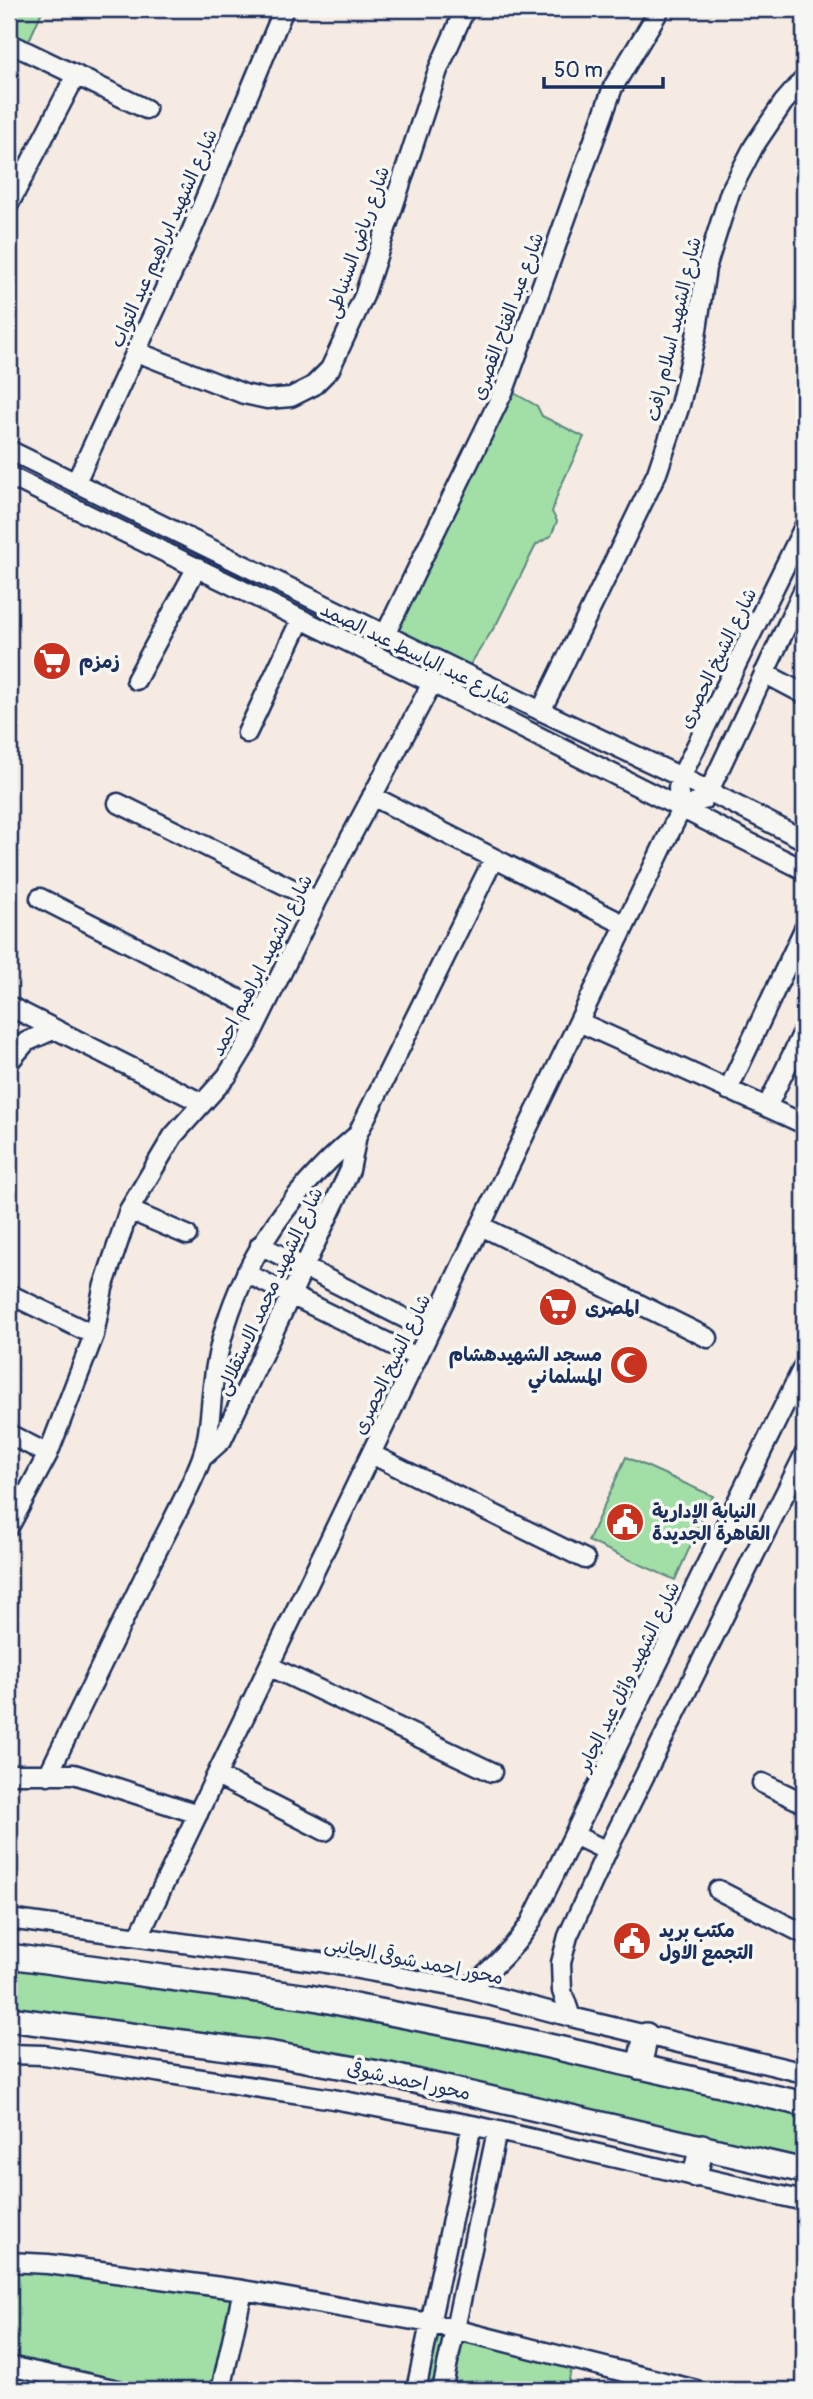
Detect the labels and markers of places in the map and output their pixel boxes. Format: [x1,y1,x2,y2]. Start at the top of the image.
supermarket icon: زمزم [31,640,73,682]
place label: زمزم [79,650,120,676]
supermarket icon: المصرى [537,1286,579,1328]
place label: المصرى [585,1296,639,1320]
place label: مسجد الشهيدهشام المسلماني [449,1343,602,1393]
mosque icon: مسجد الشهيدهشام المسلماني [608,1344,650,1386]
place label: النيابة الإدارية القاهرة الجديدة [652,1500,770,1546]
public building icon: النيابة الإدارية القاهرة الجديدة [604,1501,646,1543]
place label: مكتب بريد التجمع الاول [659,1919,753,1966]
public building icon: مكتب بريد التجمع الاول [611,1920,653,1962]

